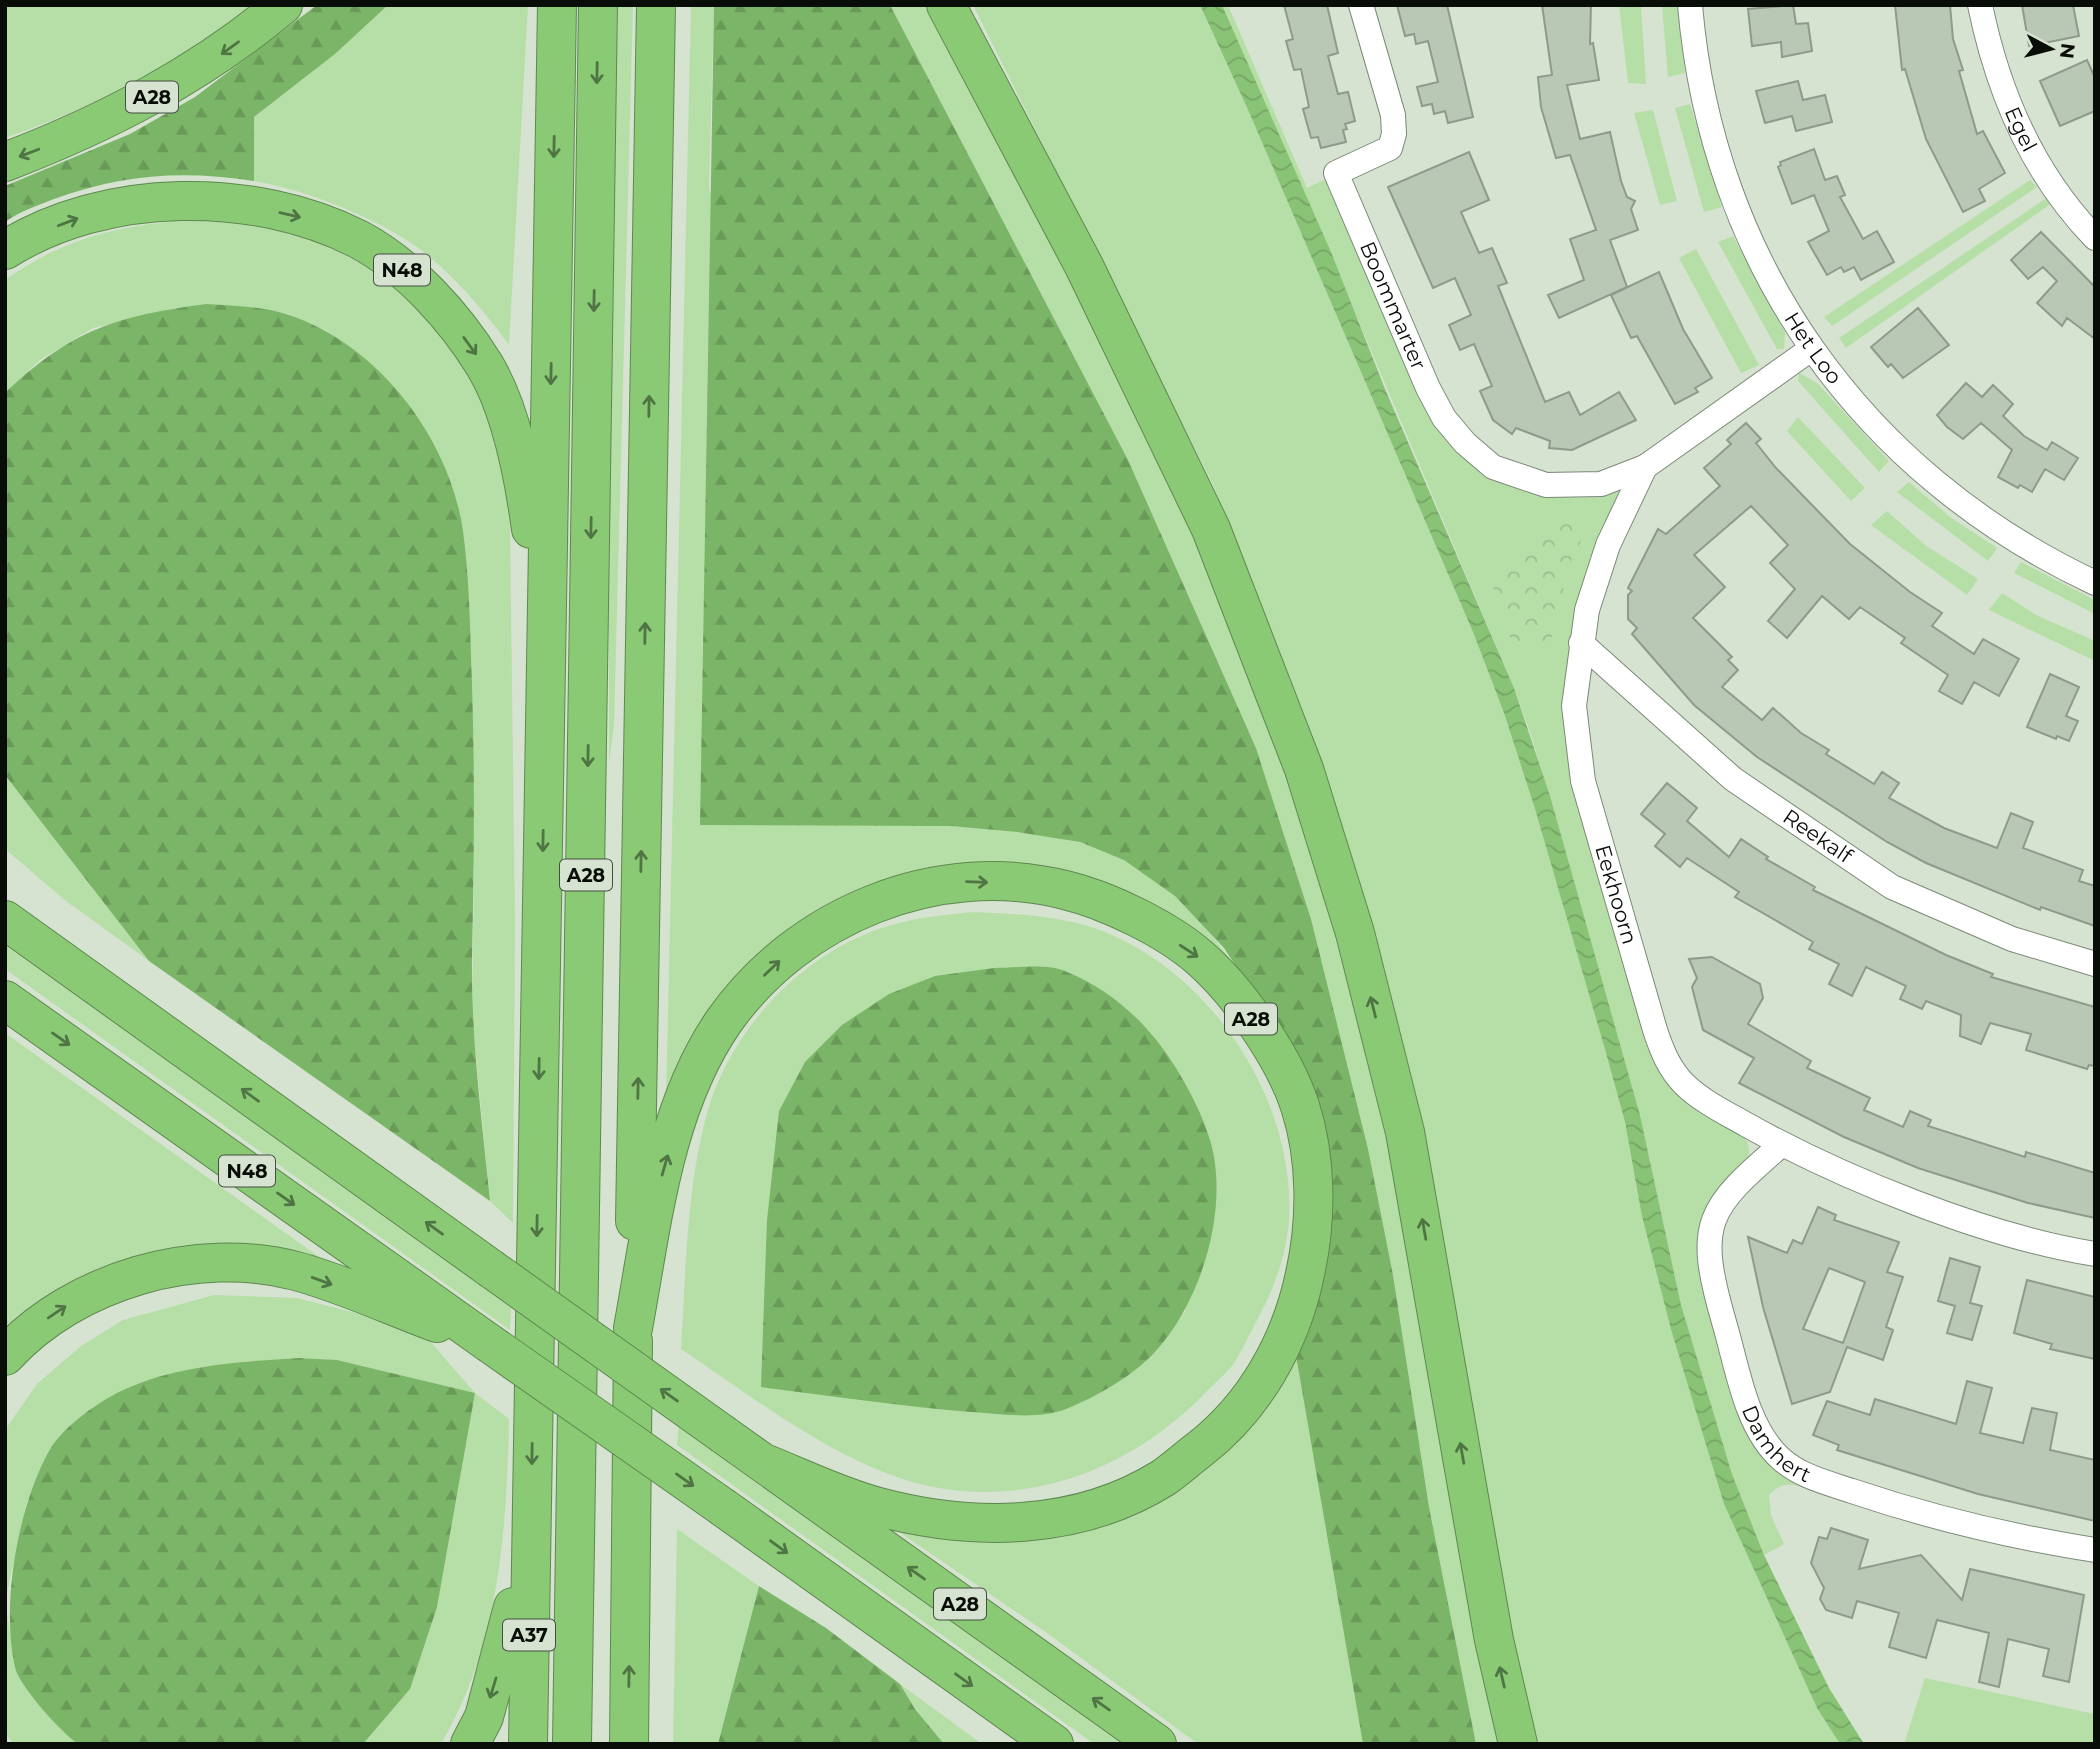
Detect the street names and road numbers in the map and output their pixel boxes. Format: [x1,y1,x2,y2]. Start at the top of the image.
road number: A28 [126,82,178,113]
street label: Egel [2000,103,2042,156]
street label: Boommarter [1355,238,1432,373]
road number: N48 [374,254,430,286]
street label: Het Loo [1780,307,1847,389]
street label: Reekalf [1778,804,1858,869]
street label: Eekhoorn [1590,842,1643,947]
road number: A28 [560,860,612,890]
road number: A28 [1225,1004,1277,1035]
road number: N48 [219,1156,275,1186]
street label: Damhert [1737,1401,1815,1487]
road number: A28 [934,1588,986,1620]
road number: A37 [503,1620,555,1651]

